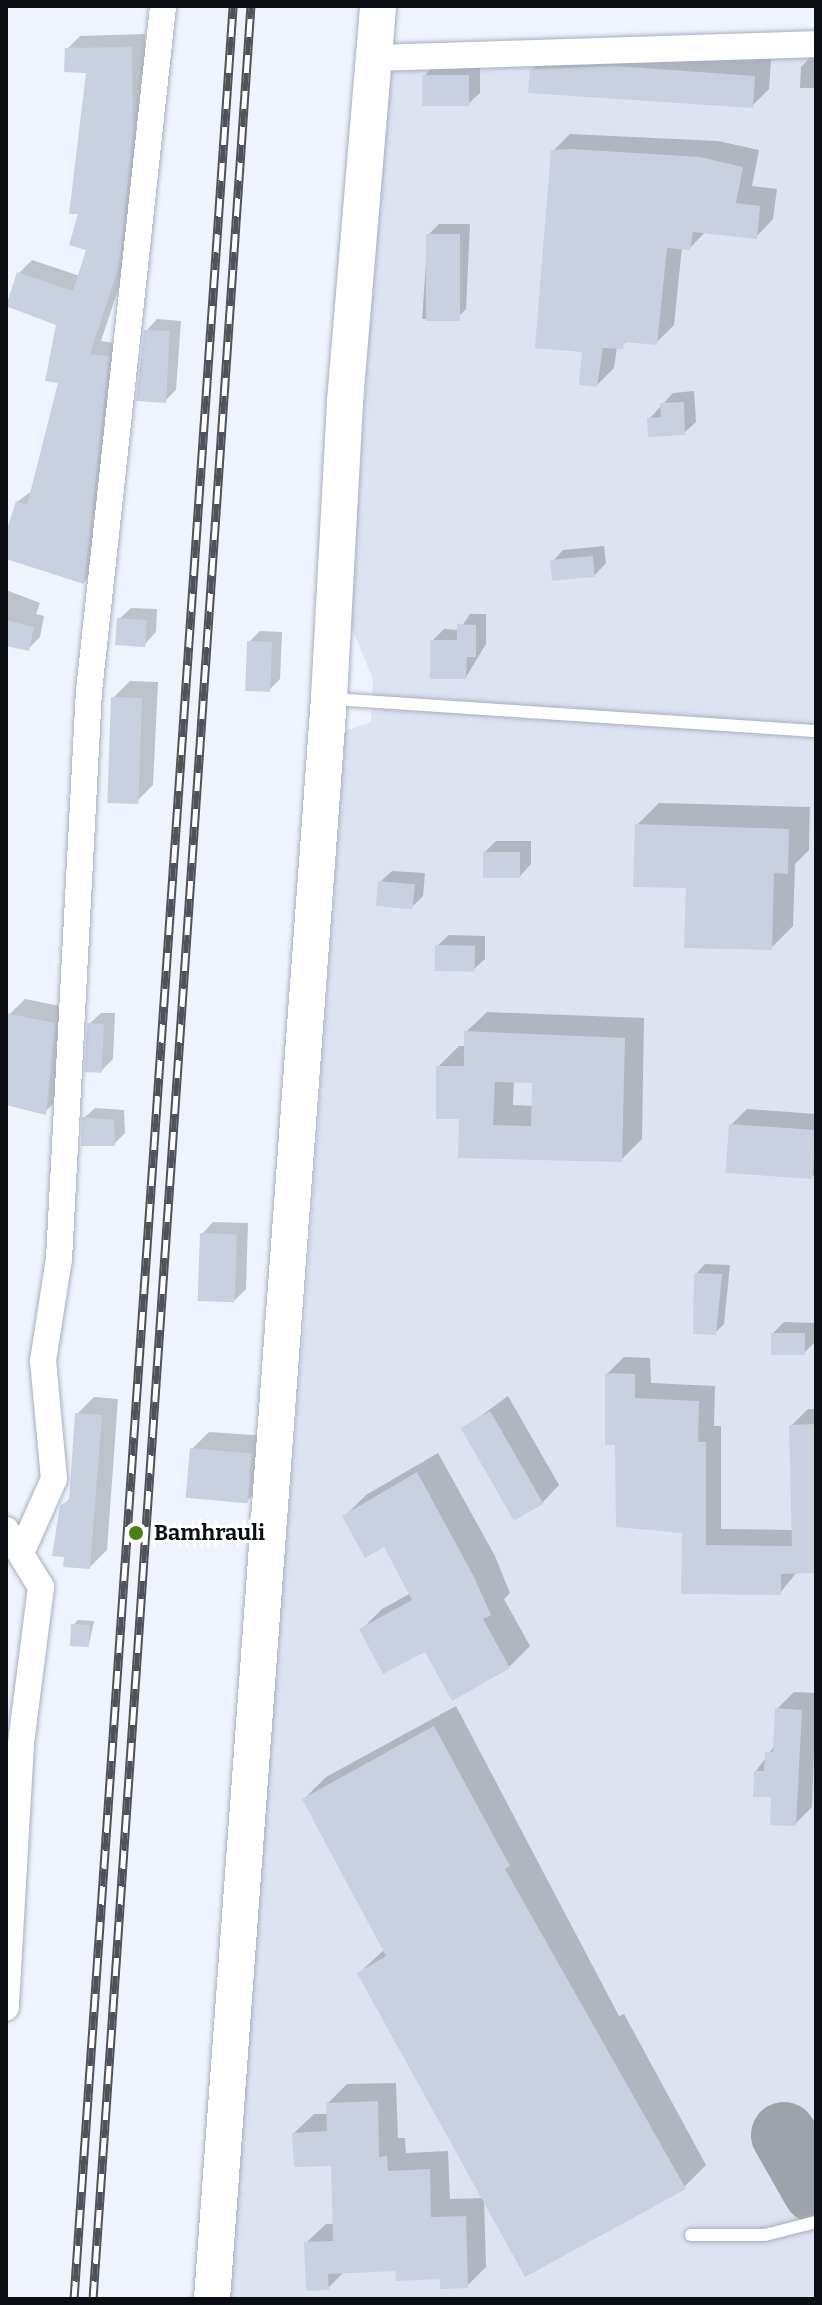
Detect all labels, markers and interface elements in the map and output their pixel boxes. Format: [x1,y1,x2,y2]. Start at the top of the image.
place label: Bamhrauli [154,1520,265,1546]
marker: Bamhrauli [125,1522,147,1544]

